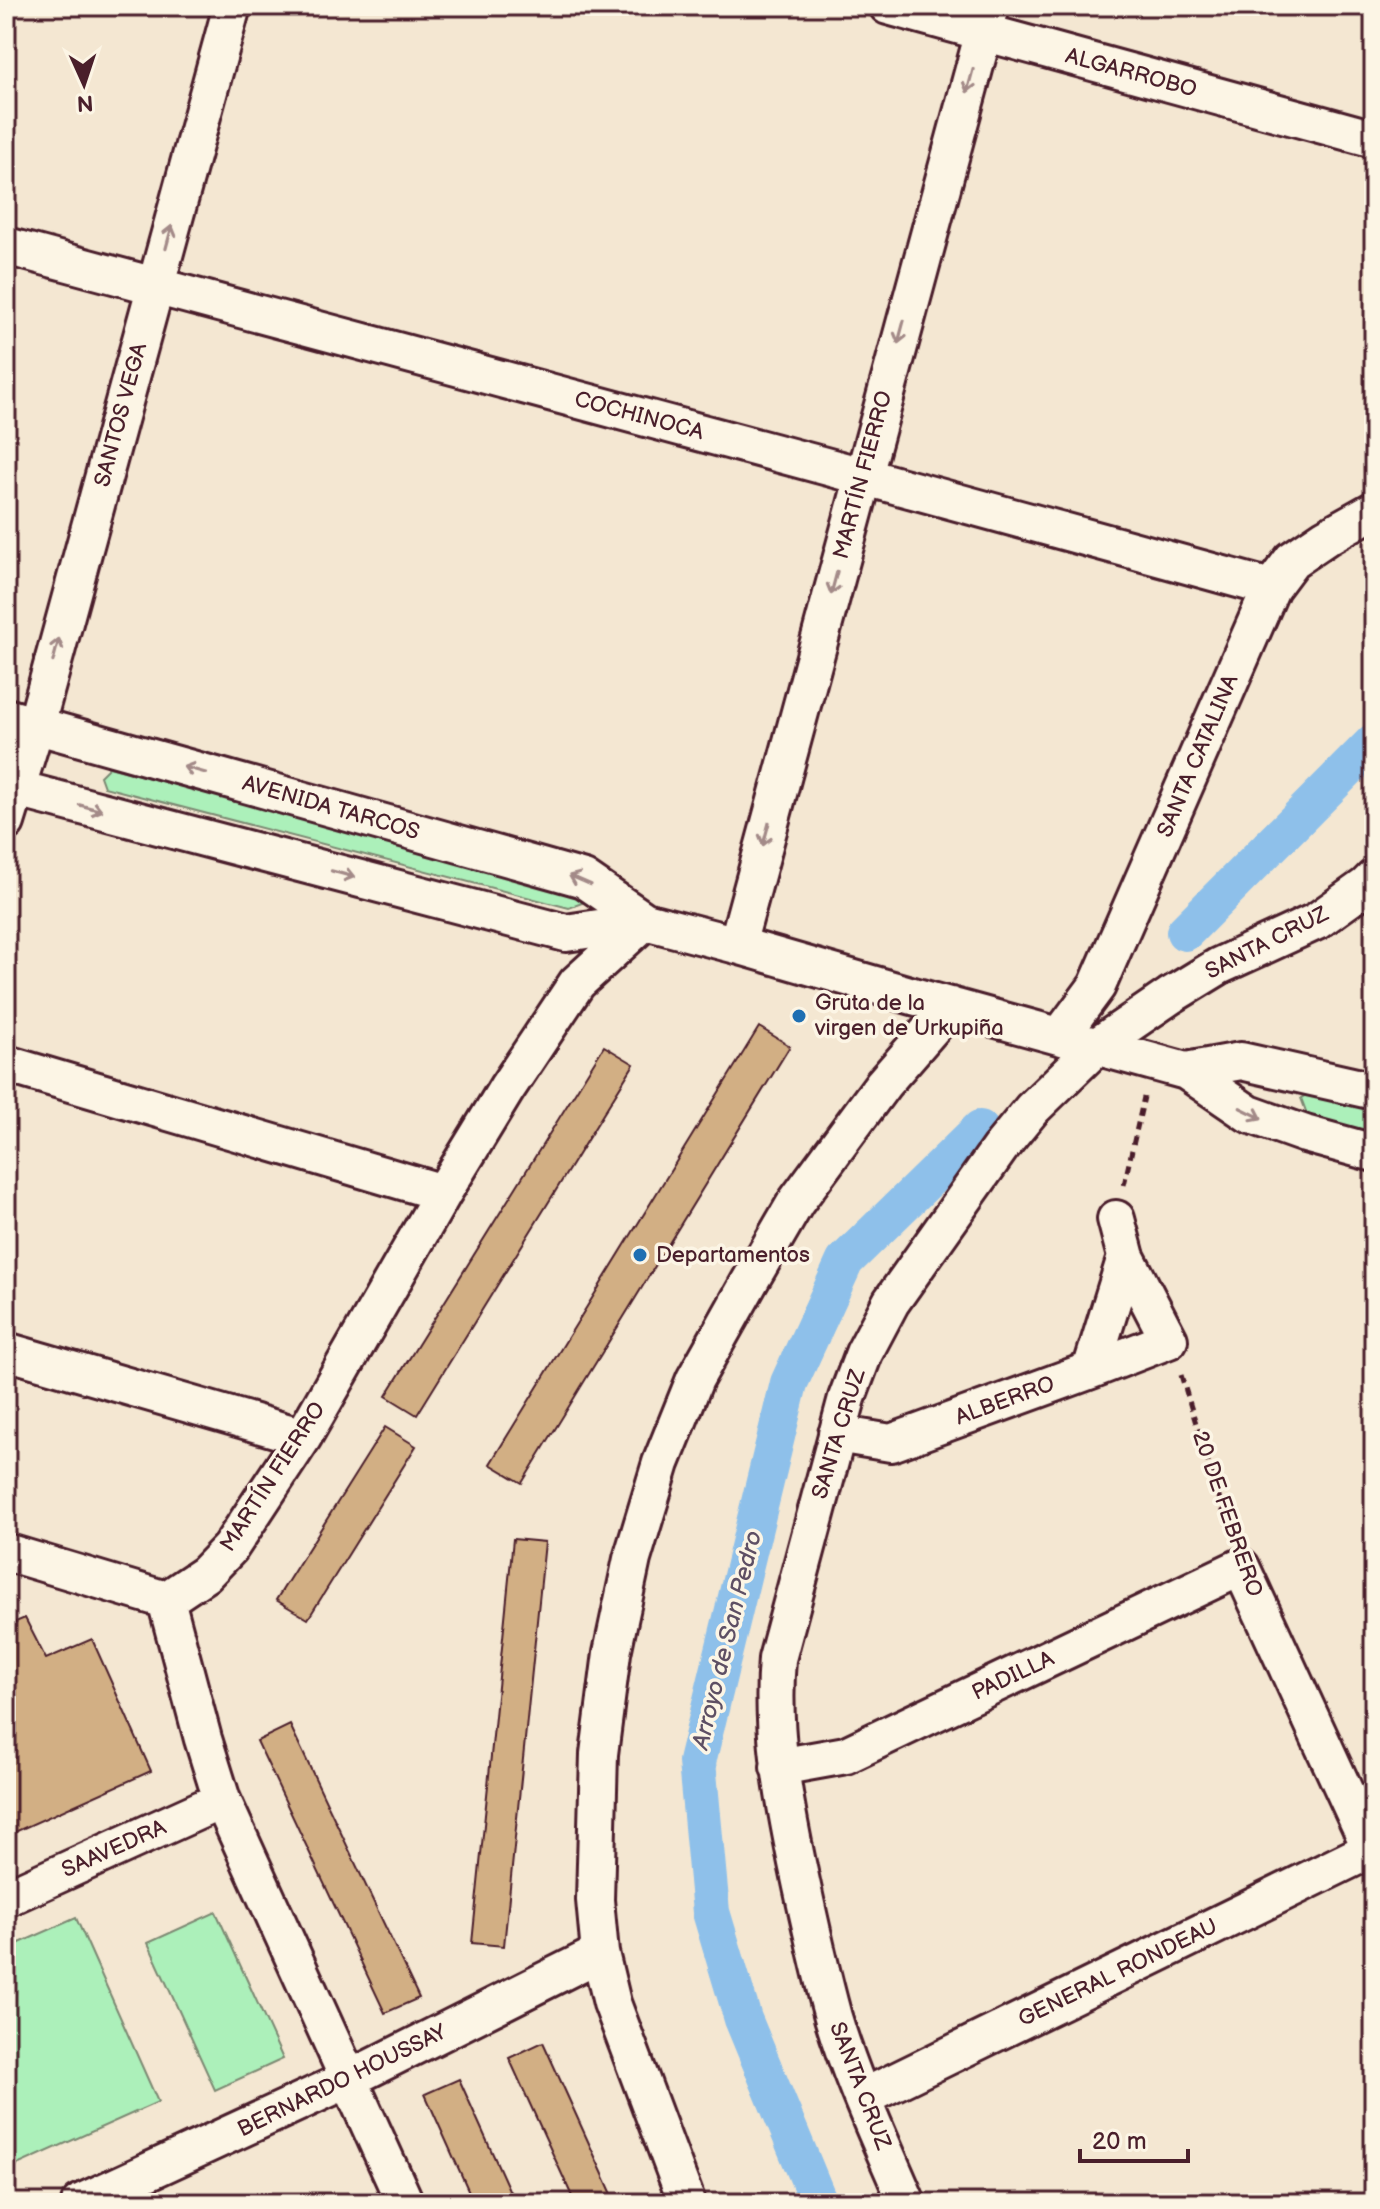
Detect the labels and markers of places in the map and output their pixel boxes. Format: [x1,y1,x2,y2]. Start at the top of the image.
place label: Gruta de la virgen de Urkupiña [814,990,1004,1042]
marker: Gruta de la virgen de Urkupiña [790,1007,808,1025]
place label: Departamentos [656,1242,810,1269]
marker: Departamentos [631,1246,649,1264]

